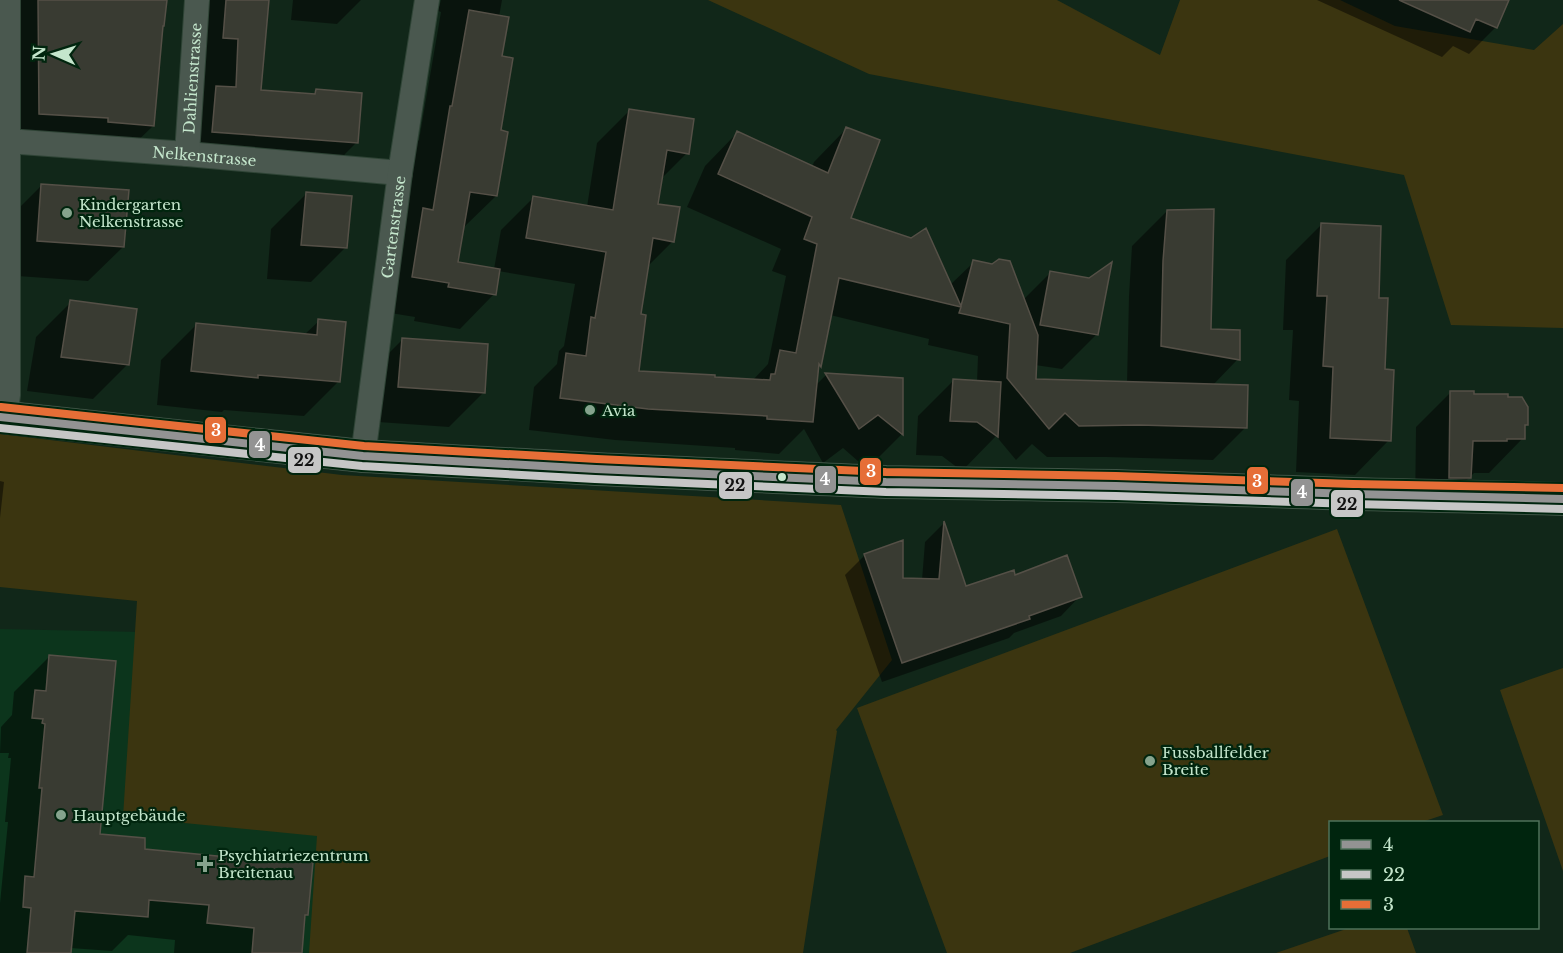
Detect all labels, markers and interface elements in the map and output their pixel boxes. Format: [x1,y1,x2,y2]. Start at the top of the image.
street label: Dahlienstrasse [179,22,205,134]
north arrow [24,24,84,84]
text: N [29,45,49,61]
street label: Nelkenstrasse [152,142,257,170]
street label: Gartenstrasse [377,174,409,279]
place label: Kindergarten Nelkenstrasse [79,195,183,231]
marker: Kindergarten Nelkenstrasse [60,206,74,220]
place label: Avia [601,401,636,420]
marker: Avia [583,403,597,417]
line badge: 3 [204,416,227,444]
text: 3 [211,420,221,440]
line badge: 4 [248,430,271,459]
text: 4 [255,435,265,455]
line badge: 22 [287,446,322,474]
text: 22 [294,450,314,470]
line badge: 3 [859,457,882,486]
text: 3 [866,461,876,481]
line badge: 4 [814,465,837,494]
line badge: 3 [1246,466,1269,495]
text: 4 [820,469,830,489]
line badge: 22 [718,471,753,500]
unlabelled marker [776,471,788,483]
text: 3 [1252,471,1262,491]
text: 22 [725,475,745,495]
line badge: 4 [1290,478,1314,507]
text: 4 [1297,482,1307,502]
line badge: 22 [1330,489,1364,518]
text: 22 [1337,494,1357,514]
place label: Fussballfelder Breite [1162,743,1270,779]
marker: Fussballfelder Breite [1143,754,1157,768]
place label: Hauptgebäude [73,806,186,825]
marker: Hauptgebäude [54,808,68,822]
legend [1329,821,1539,929]
text: 4 [1383,834,1394,856]
place label: Psychiatriezentrum Breitenau [218,846,369,882]
marker: Psychiatriezentrum Breitenau [196,855,214,873]
text: 22 [1383,864,1405,886]
text: 3 [1383,894,1394,916]

